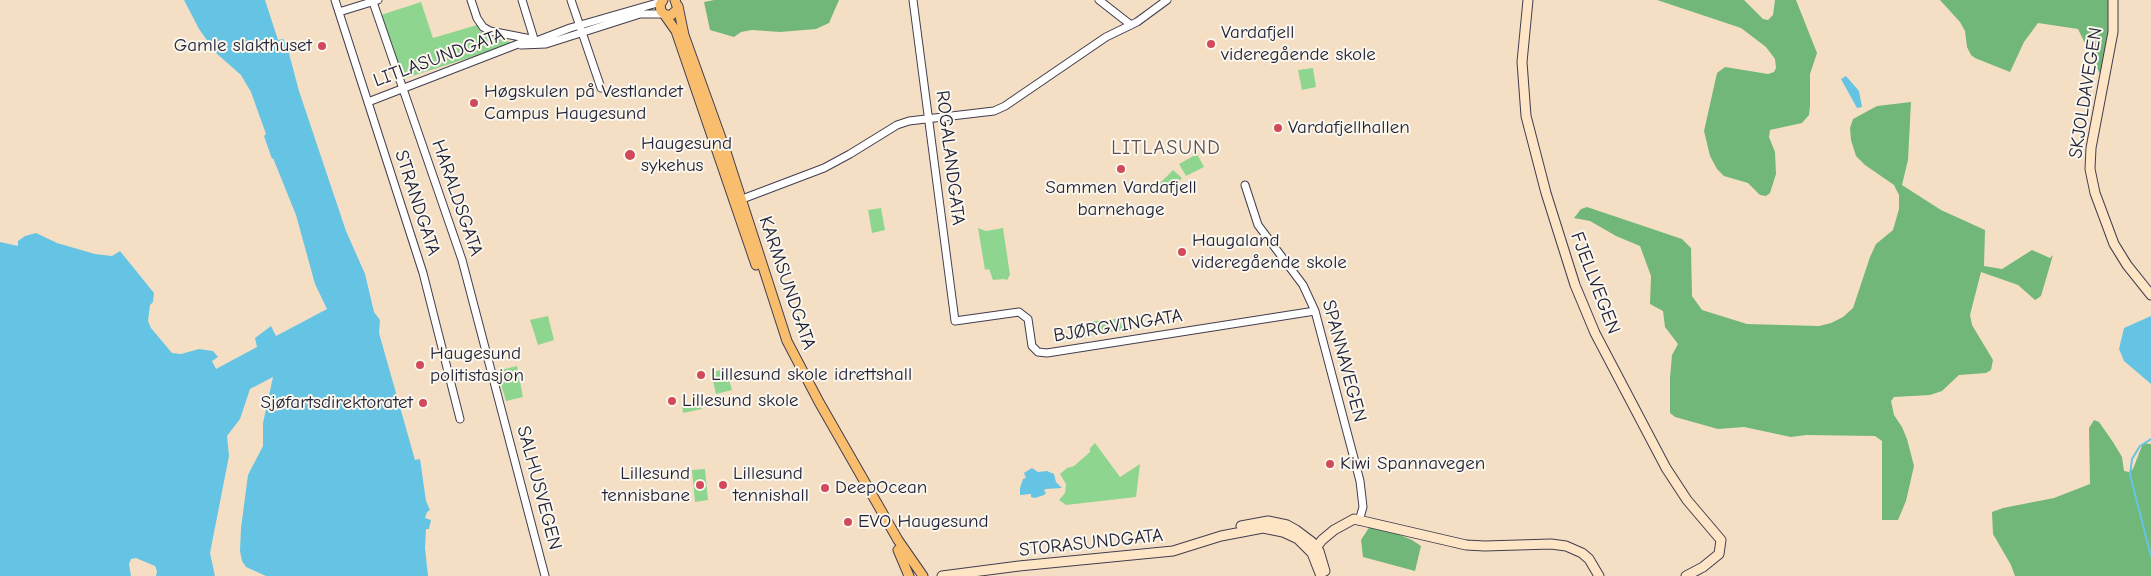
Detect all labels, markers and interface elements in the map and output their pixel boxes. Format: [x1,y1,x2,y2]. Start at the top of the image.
place label: Vardafjell videregående skole [1221,22,1376,66]
street label: LITLASUNDGATA [370,24,508,92]
street label: SKJOLDAVEGEN [2064,26,2108,160]
place label: Gamle slakthuset [174,35,312,57]
marker: Vardafjell videregående skole [1205,38,1217,50]
marker: Gamle slakthuset [316,40,328,52]
place label: Høgskulen på Vestlandet Campus Haugesund [484,81,683,125]
street label: ROGALANDGATA [930,89,970,227]
marker: Høgskulen på Vestlandet Campus Haugesund [468,97,480,109]
place label: Vardafjellhallen [1288,117,1410,139]
marker: Vardafjellhallen [1272,122,1284,134]
place label: Haugesund sykehus [641,133,732,177]
district label: LITLASUND [1110,136,1222,160]
street label: HARALDSGATA [426,137,488,259]
street label: STRANDGATA [389,147,445,259]
marker: Haugesund sykehus [623,148,637,162]
marker: Sammen Vardafjell barnehage [1115,163,1127,175]
place label: Sammen Vardafjell barnehage [1045,177,1197,221]
street label: KARMSUNDGATA [754,213,820,353]
street label: FJELLVEGEN [1565,229,1625,337]
place label: Haugaland videregående skole [1192,230,1347,274]
marker: Haugaland videregående skole [1176,246,1188,258]
street label: SPANNAVEGEN [1317,297,1371,425]
street label: BJØRGVINGATA [1052,305,1184,347]
place label: Haugesund politistasjon [430,343,524,387]
marker: Haugesund politistasjon [414,359,426,371]
place label: Lillesund skole idrettshall [711,364,912,386]
marker: Lillesund skole idrettshall [695,369,707,381]
place label: Lillesund skole [682,390,799,412]
place label: Sjøfartsdirektoratet [260,392,413,414]
marker: Lillesund skole [666,395,678,407]
marker: Sjøfartsdirektoratet [417,397,429,409]
street label: SALHUSVEGEN [512,424,566,552]
place label: Kiwi Spannavegen [1340,453,1485,475]
marker: Kiwi Spannavegen [1324,458,1336,470]
place label: Lillesund tennisbane [602,463,690,507]
place label: Lillesund tennishall [733,463,809,507]
place label: DeepOcean [835,477,927,499]
marker: Lillesund tennisbane [694,479,706,491]
marker: Lillesund tennishall [717,479,729,491]
marker: DeepOcean [819,482,831,494]
place label: EVO Haugesund [858,511,989,533]
marker: EVO Haugesund [842,516,854,528]
street label: STORASUNDGATA [1018,524,1164,562]

